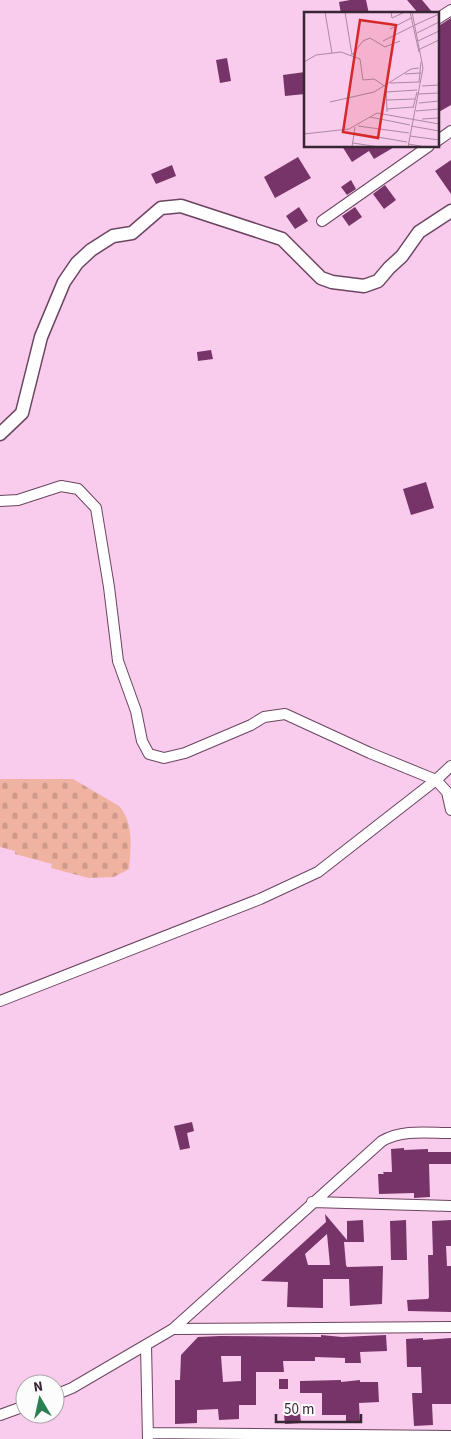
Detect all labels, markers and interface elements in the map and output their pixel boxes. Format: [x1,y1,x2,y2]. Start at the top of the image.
inset map [304,12,438,148]
north arrow [15,1374,65,1424]
text: N [32,1377,44,1398]
scale bar [276,1392,361,1424]
text: 50 m [284,1399,314,1420]

